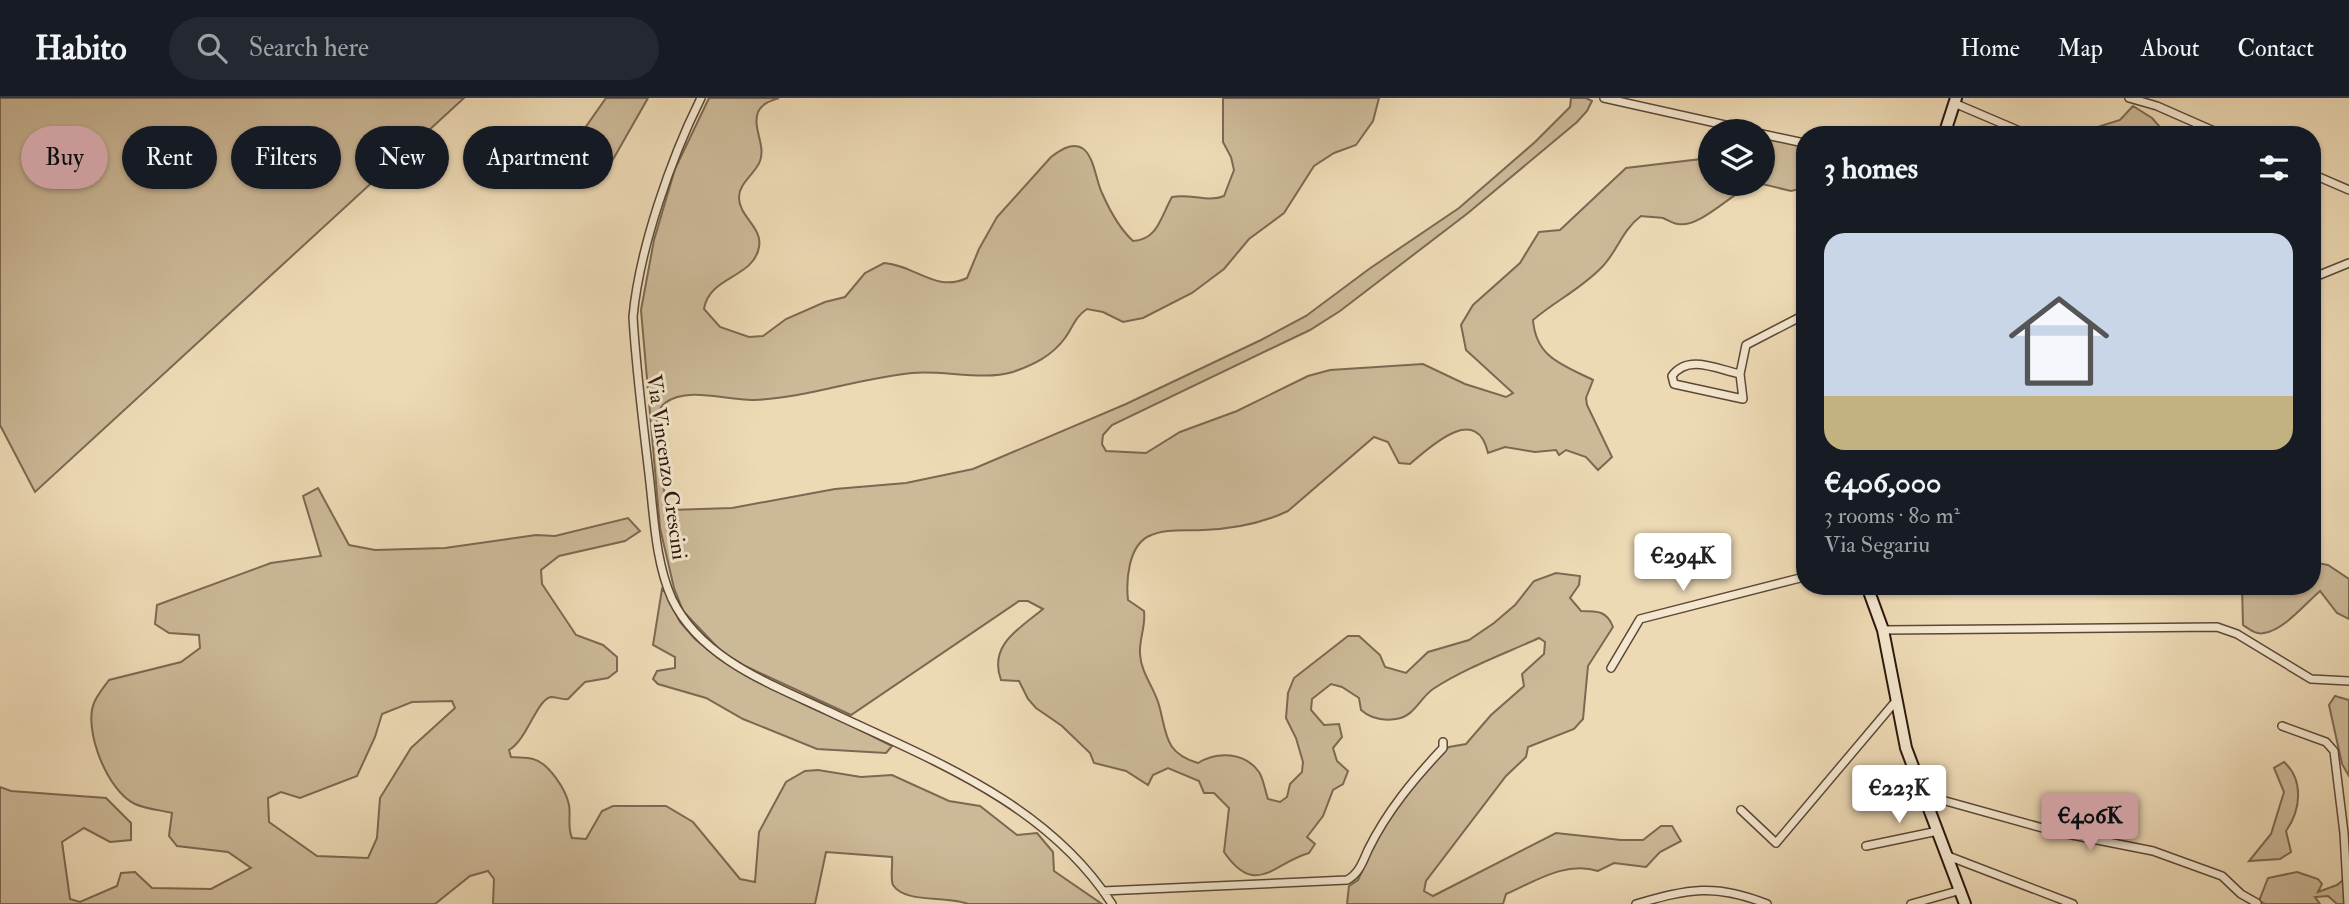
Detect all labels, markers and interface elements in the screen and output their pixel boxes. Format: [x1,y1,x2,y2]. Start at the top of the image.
search box [169,17,659,80]
text: Habito [35,28,127,69]
icon: search [193,29,231,67]
text: Search here [249,32,369,64]
text: Home [1960,33,2020,64]
text: Map [2058,33,2103,64]
text: About [2141,33,2200,64]
text: Contact [2238,33,2314,64]
map controls [1698,119,1775,196]
button: layers [1698,119,1775,196]
chip: Buy [21,126,108,189]
chip: Rent [122,126,217,189]
chip: Filters [231,126,341,189]
chip: New [355,126,449,189]
chip: Apartment [463,126,613,189]
icon: filters [2255,149,2293,187]
text: 3 homes [1824,150,1918,187]
icon: home [1996,278,2122,404]
street label: Via Vincenzo Crescini [640,373,693,562]
text: €406,000 [1824,464,1942,501]
text: 3 rooms · 80 m² [1824,501,1960,530]
text: Via Segariu [1824,530,1930,559]
pin: €294K [1634,533,1732,593]
text: €294K [1650,541,1716,570]
pin: €223K [1850,766,1948,825]
text: €223K [1868,773,1930,802]
pin: €406K [2041,794,2139,853]
text: €406K [2057,801,2123,830]

